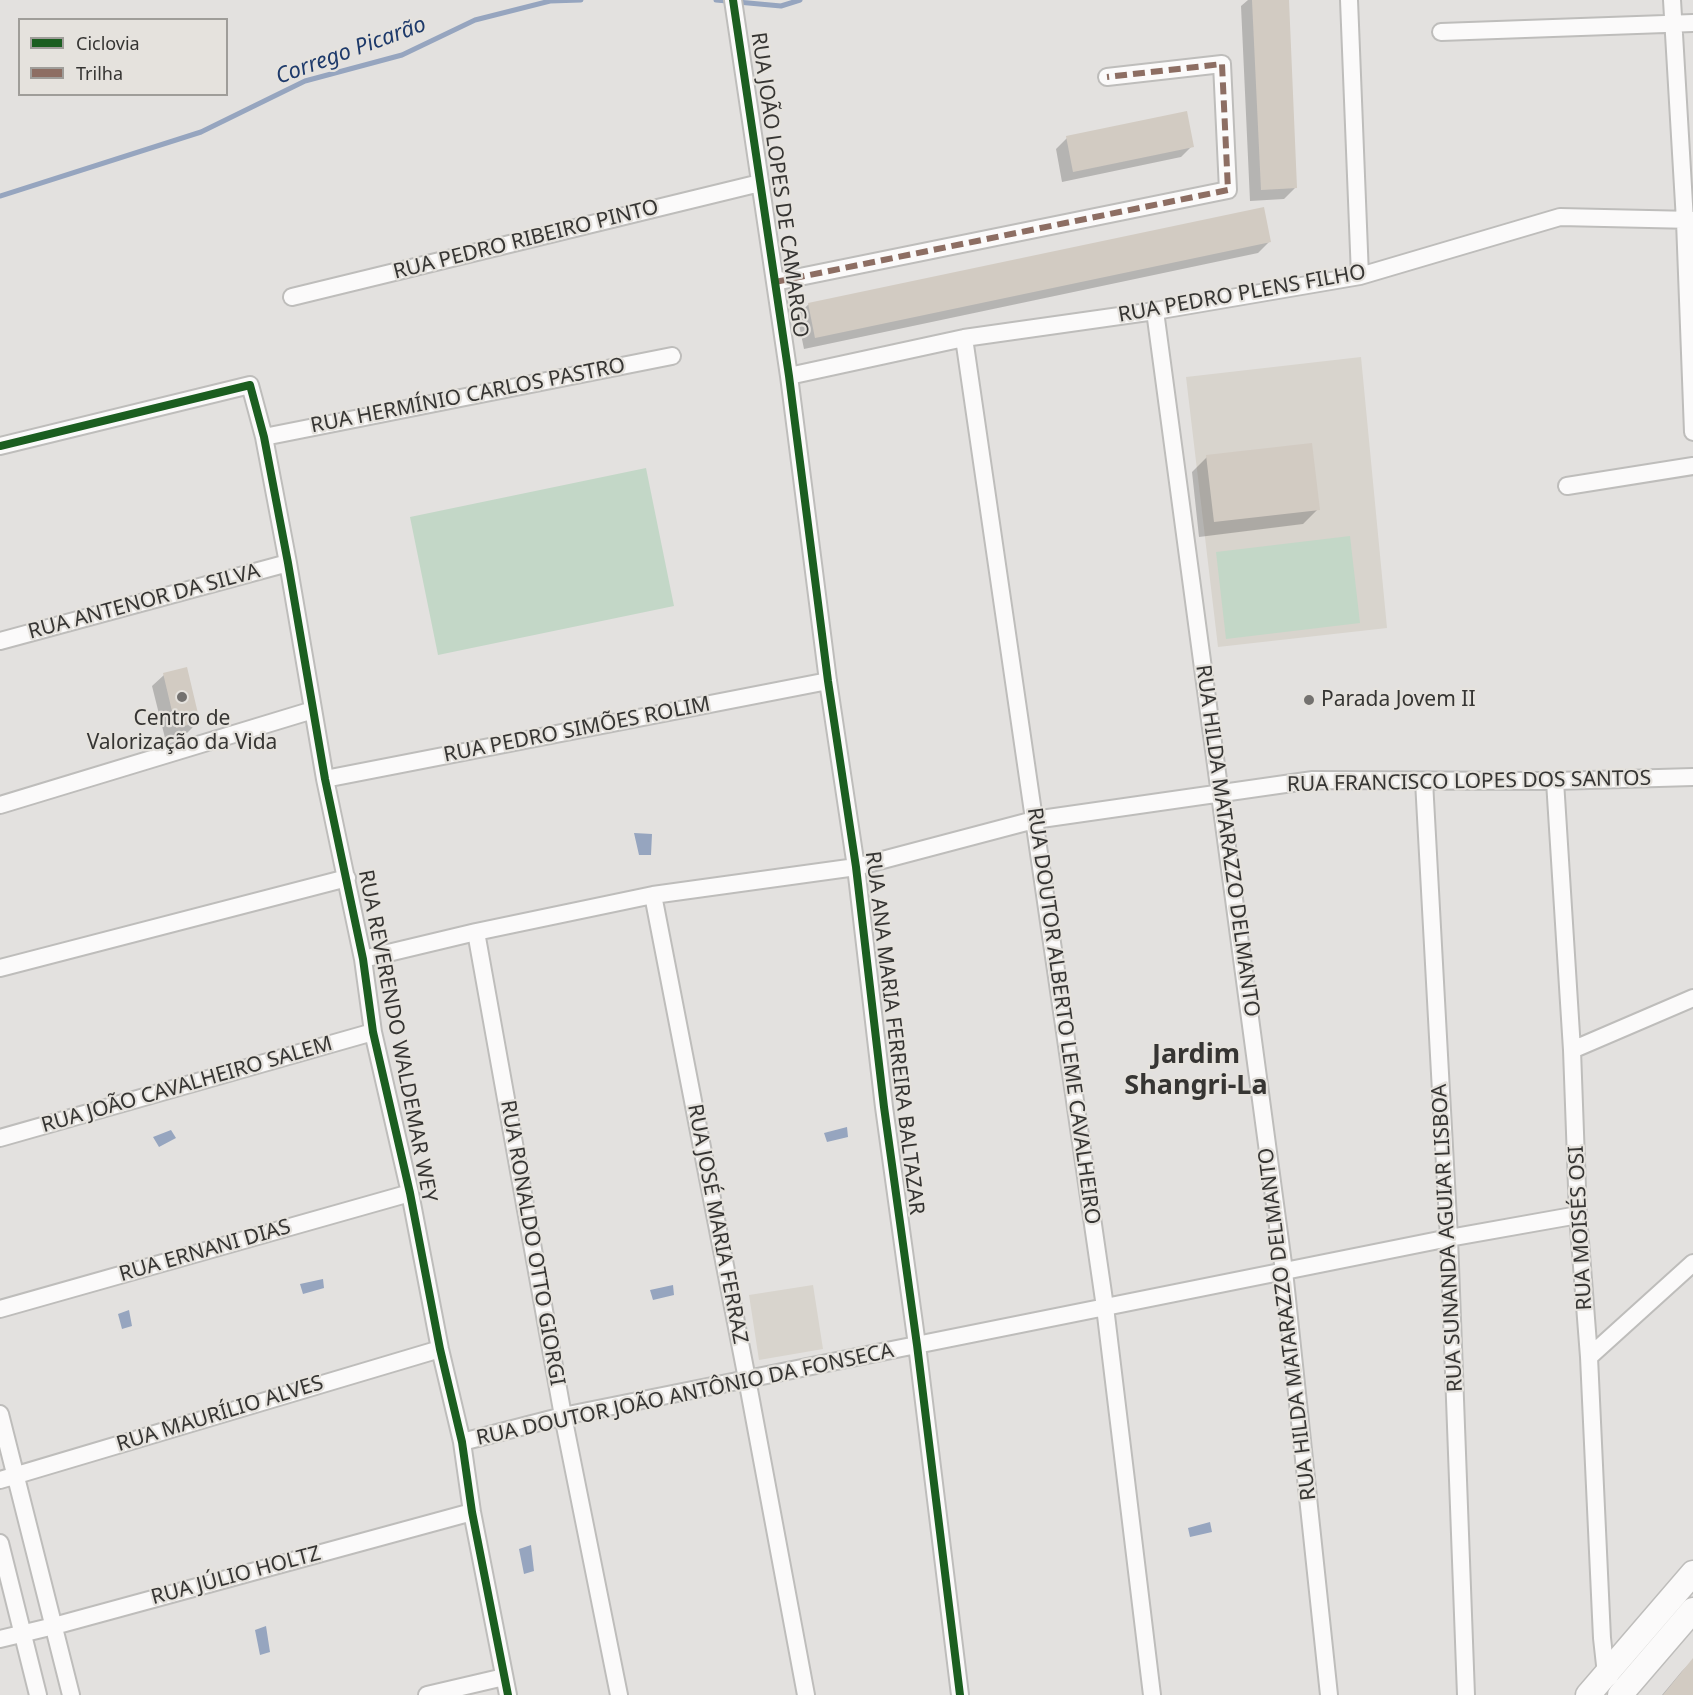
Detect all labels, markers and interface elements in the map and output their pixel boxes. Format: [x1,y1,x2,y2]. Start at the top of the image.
water label: Corrego Picarão [272,12,430,90]
legend [18,18,228,96]
text: Ciclovia [76,31,140,55]
street label: RUA JOÃO LOPES DE CAMARGO [745,31,813,339]
text: Trilha [76,61,123,85]
street label: RUA PEDRO RIBEIRO PINTO [391,195,661,285]
street label: RUA PEDRO PLENS FILHO [1116,260,1368,328]
street label: RUA HERMÍNIO CARLOS PASTRO [309,353,627,439]
street label: RUA ANTENOR DA SILVA [25,559,263,645]
street label: RUA HILDA MATARAZZO DELMANTO [1190,663,1264,1019]
place label: Parada Jovem II [1321,687,1476,713]
marker: Centro de Valorização da Vida [175,690,189,704]
street label: RUA PEDRO SIMÕES ROLIM [442,692,712,768]
marker: Parada Jovem II [1302,693,1316,707]
place label: Centro de Valorização da Vida [87,706,277,756]
street label: RUA FRANCISCO LOPES DOS SANTOS [1287,766,1651,798]
street label: RUA DOUTOR ALBERTO LEME CAVALHEIRO [1021,806,1105,1226]
street label: RUA ANA MARIA FERREIRA BALTAZAR [859,850,929,1216]
street label: RUA REVERENDO WALDEMAR WEY [352,868,442,1204]
street label: RUA JOÃO CAVALHEIRO SALEM [39,1031,335,1139]
district label: Jardim Shangri-La [1124,1039,1268,1102]
street label: RUA SUNANDA AGUIAR LISBOA [1427,1083,1469,1393]
street label: RUA RONALDO OTTO GIORGI [494,1098,570,1388]
street label: RUA JOSÉ MARIA FERRAZ [681,1102,753,1346]
street label: RUA MOISÉS OSI [1564,1145,1598,1311]
street label: RUA HILDA MATARAZZO DELMANTO [1254,1146,1322,1502]
street label: RUA ERNANI DIAS [116,1214,294,1288]
street label: RUA DOUTOR JOÃO ANTÔNIO DA FONSECA [474,1338,896,1452]
street label: RUA MAURÍLIO ALVES [114,1371,326,1457]
street label: RUA JÚLIO HOLTZ [149,1541,323,1611]

